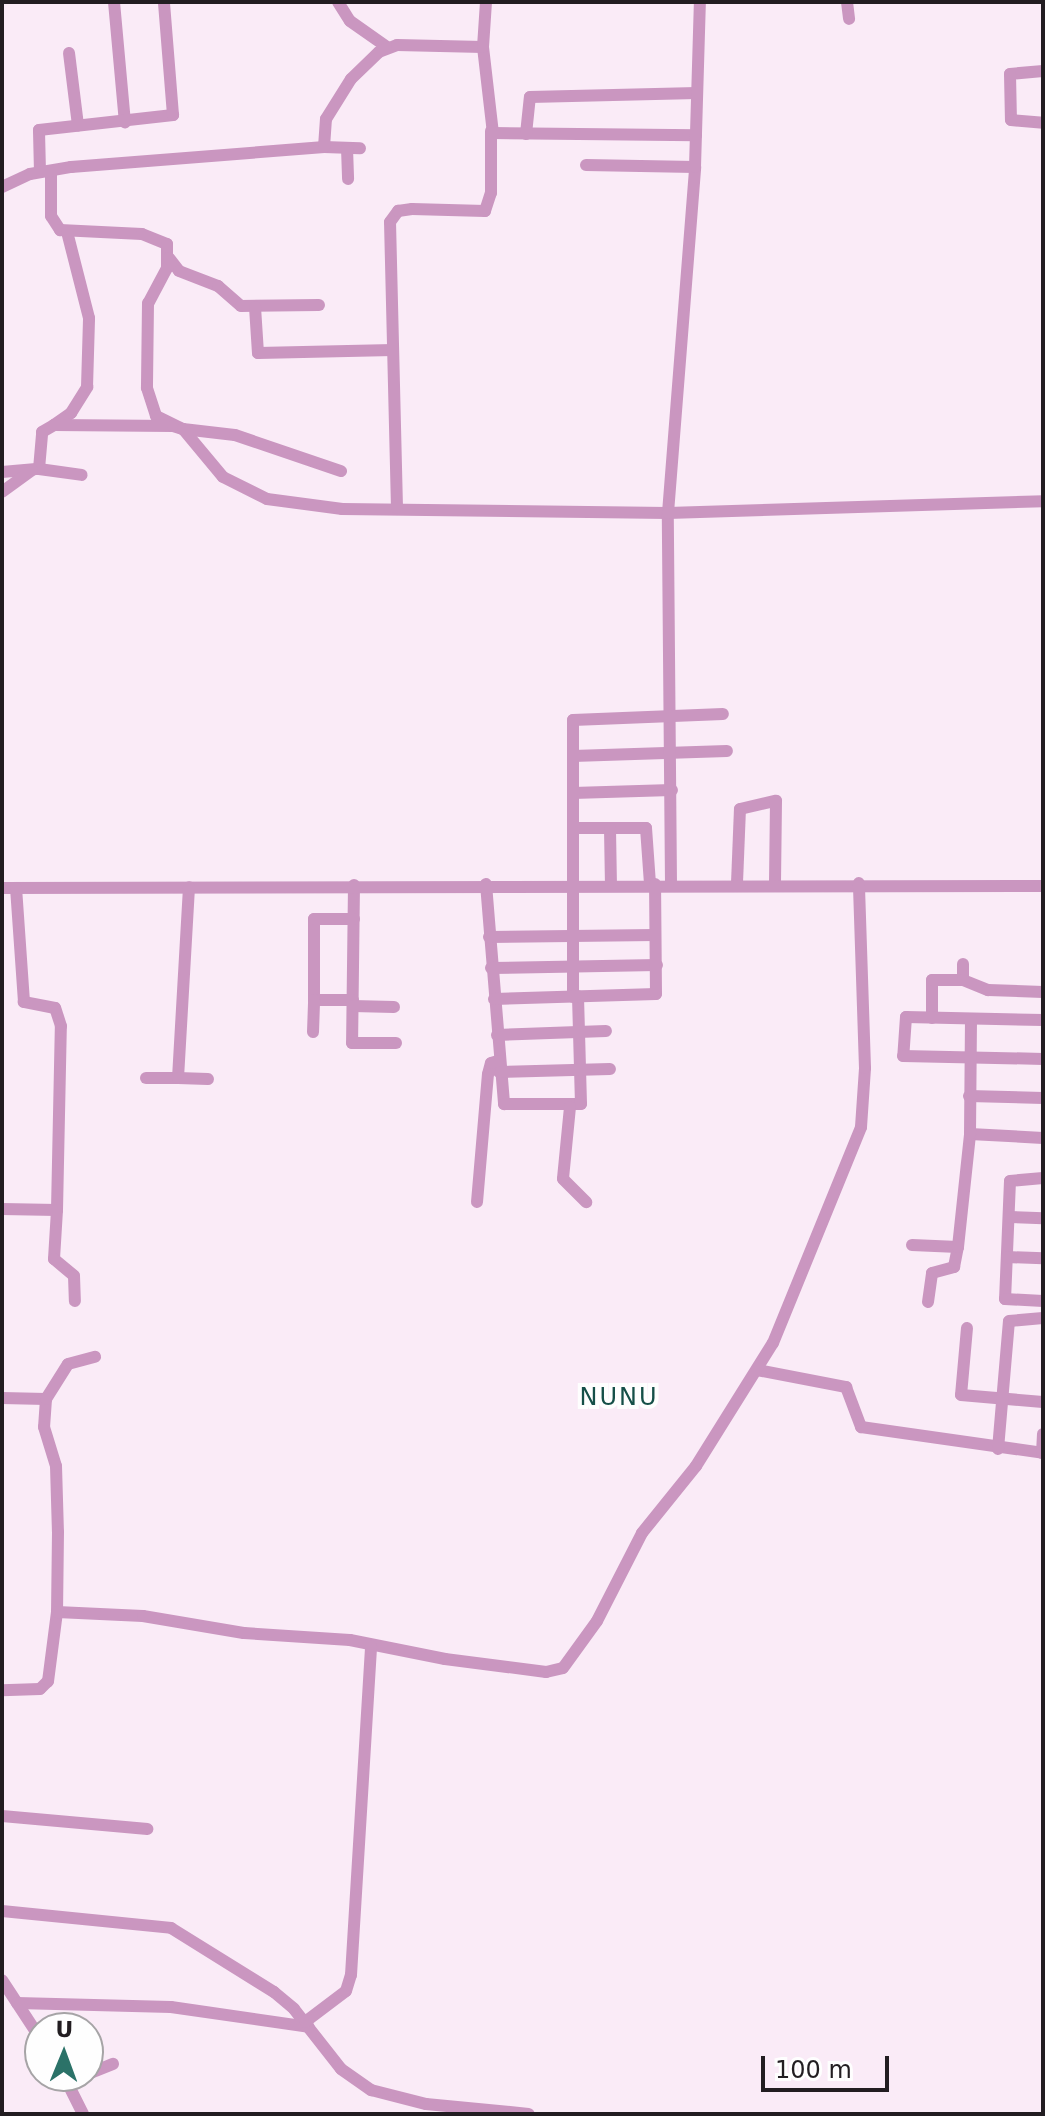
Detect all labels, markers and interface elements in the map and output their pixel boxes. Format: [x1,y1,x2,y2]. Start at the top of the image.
district label: NUNU [579,1384,659,1412]
north arrow [24,2012,104,2092]
text: U [55,2017,74,2042]
scale bar [765,2040,893,2090]
text: 100 m [775,2056,852,2084]

